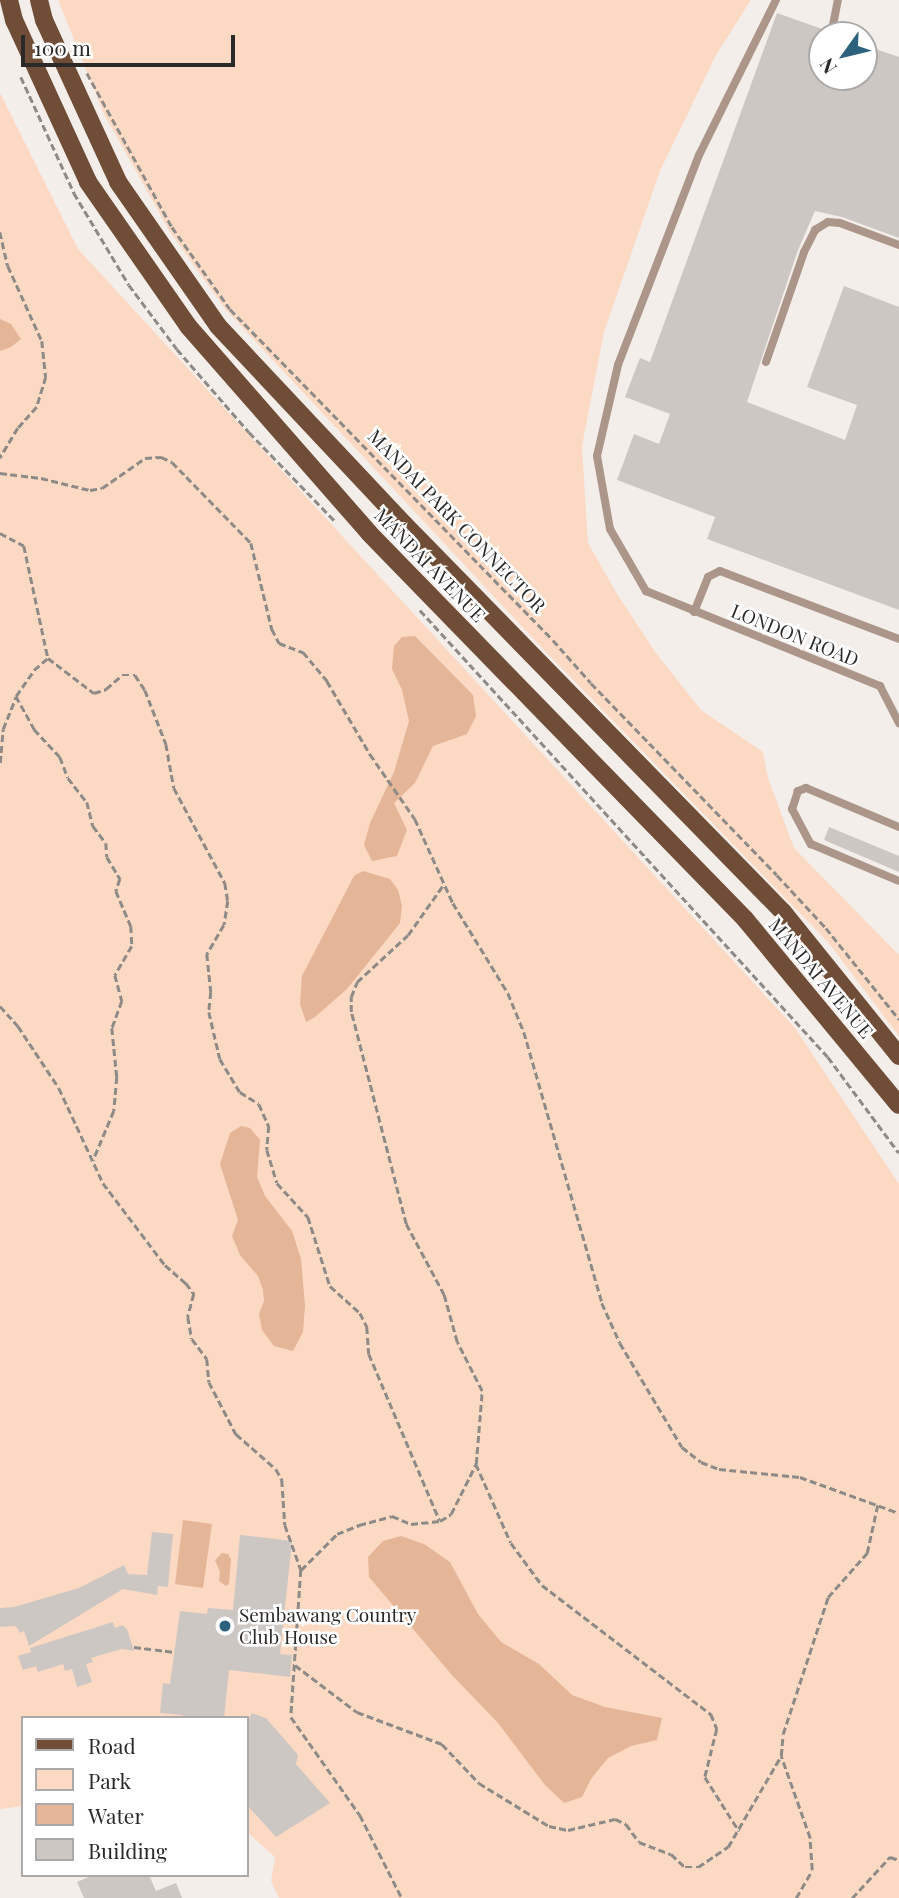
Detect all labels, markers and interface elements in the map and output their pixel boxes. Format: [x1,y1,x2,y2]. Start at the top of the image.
scale bar [24,21,238,65]
north arrow [808,21,878,91]
text: 100 m [34,33,91,61]
text: N [813,54,842,80]
street label: MANDAI PARK CONNECTOR [364,425,550,617]
street label: MANDAI AVENUE [370,503,490,627]
street label: LONDON ROAD [728,599,862,671]
street label: MANDAI AVENUE [764,913,878,1043]
place label: Sembawang Country Club House [239,1604,416,1648]
marker: Sembawang Country Club House [217,1618,233,1634]
legend [21,1716,248,1877]
text: Road [88,1731,136,1759]
text: Park [88,1766,131,1794]
text: Water [88,1801,144,1829]
text: Building [88,1836,167,1864]

